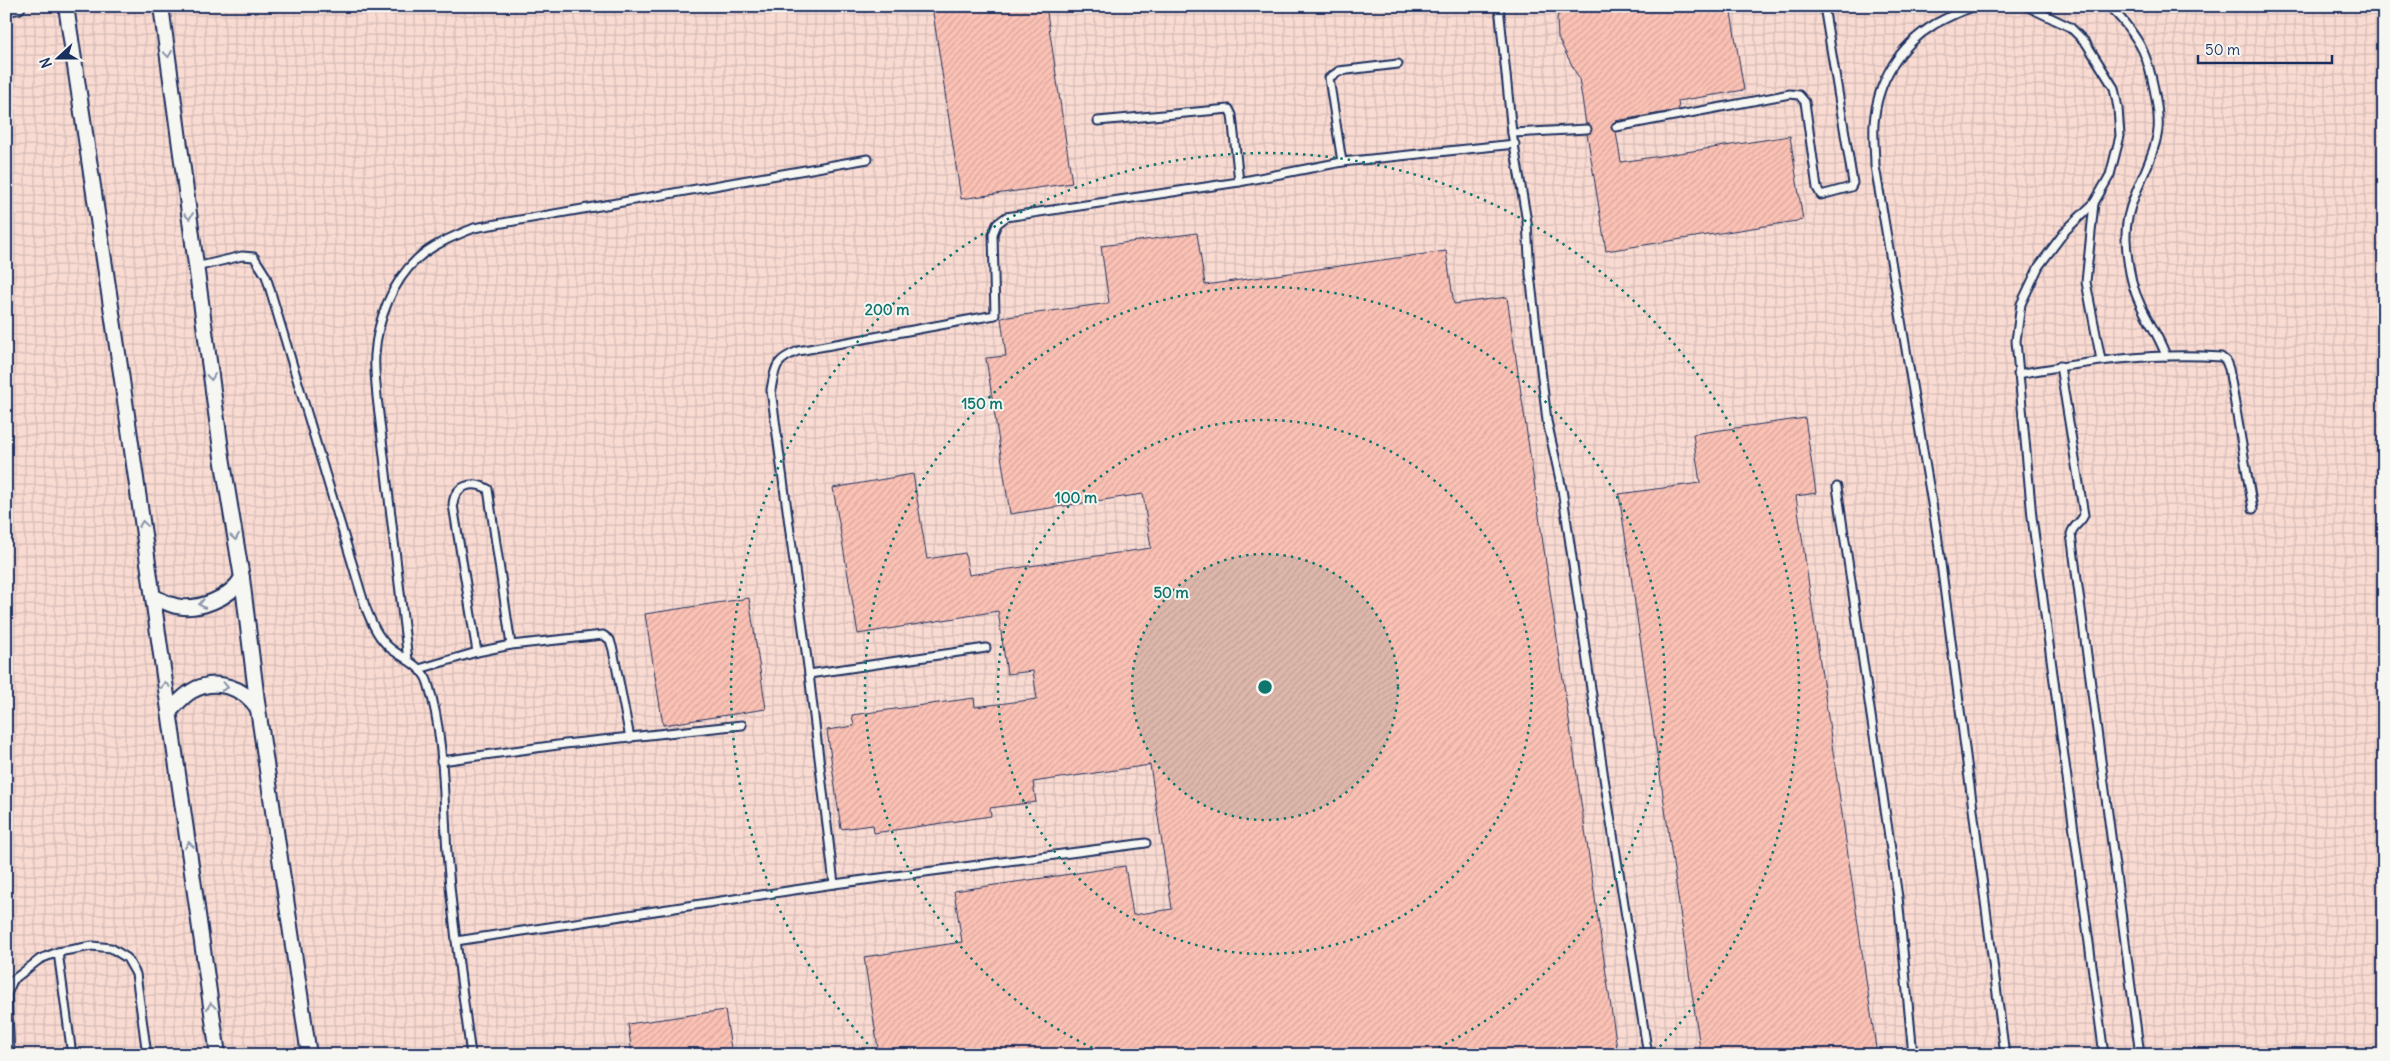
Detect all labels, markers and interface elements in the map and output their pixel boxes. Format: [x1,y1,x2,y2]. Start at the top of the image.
north arrow [32,32,82,82]
scale bar [2198,32,2331,64]
text: 50 m [2205,40,2240,59]
one-way arrow [162,50,172,59]
text: N [36,55,56,70]
one-way arrow [183,212,194,220]
text: 200 m [865,300,909,319]
one-way arrow [205,373,216,381]
text: 150 m [961,394,1003,413]
text: 100 m [1055,488,1097,507]
one-way arrow [138,519,149,527]
one-way arrow [229,533,239,542]
text: 50 m [1153,583,1189,602]
one-way arrow [198,598,207,609]
centre of rings [1256,678,1274,696]
one-way arrow [160,680,171,688]
one-way arrow [221,681,230,691]
one-way arrow [185,841,195,850]
one-way arrow [207,1002,217,1011]

